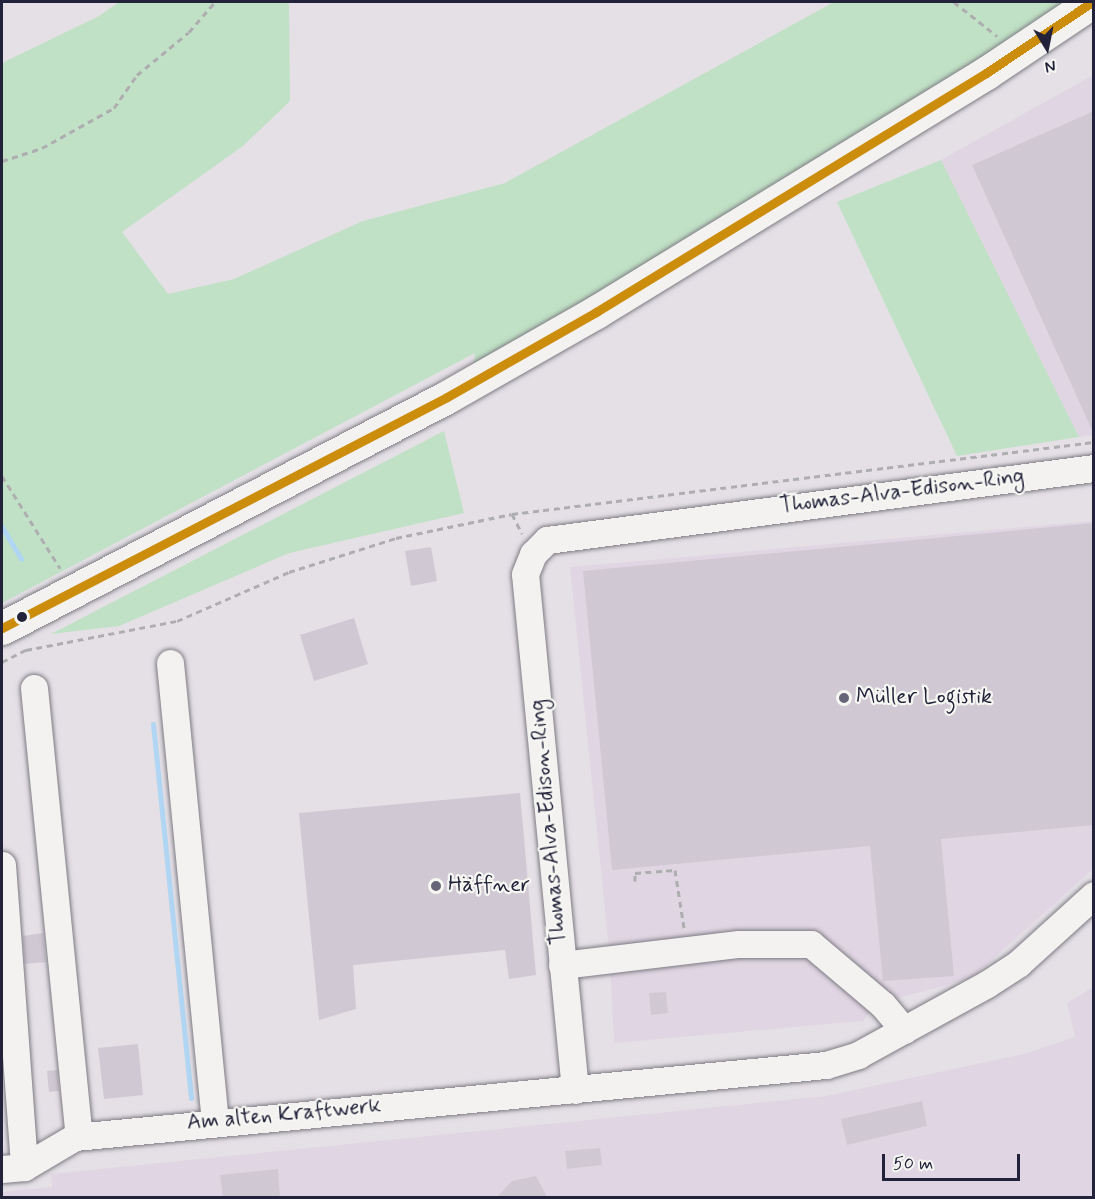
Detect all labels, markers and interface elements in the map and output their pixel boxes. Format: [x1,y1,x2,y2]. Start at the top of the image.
north arrow [1017,18,1077,78]
text: N [1043,55,1057,77]
street label: Thomas-Alva-Edison-Ring [778,464,1026,520]
unlabelled marker [16,611,28,623]
place label: Müller Logistik [856,685,993,711]
marker: Müller Logistik [837,691,851,705]
street label: Thomas-Alva-Edison-Ring [525,698,573,946]
place label: Häffner [448,873,530,899]
marker: Häffner [429,879,443,893]
street label: Am alten Kraftwerk [184,1093,384,1137]
scale bar [885,1142,1023,1180]
text: 50 m [893,1152,933,1176]

